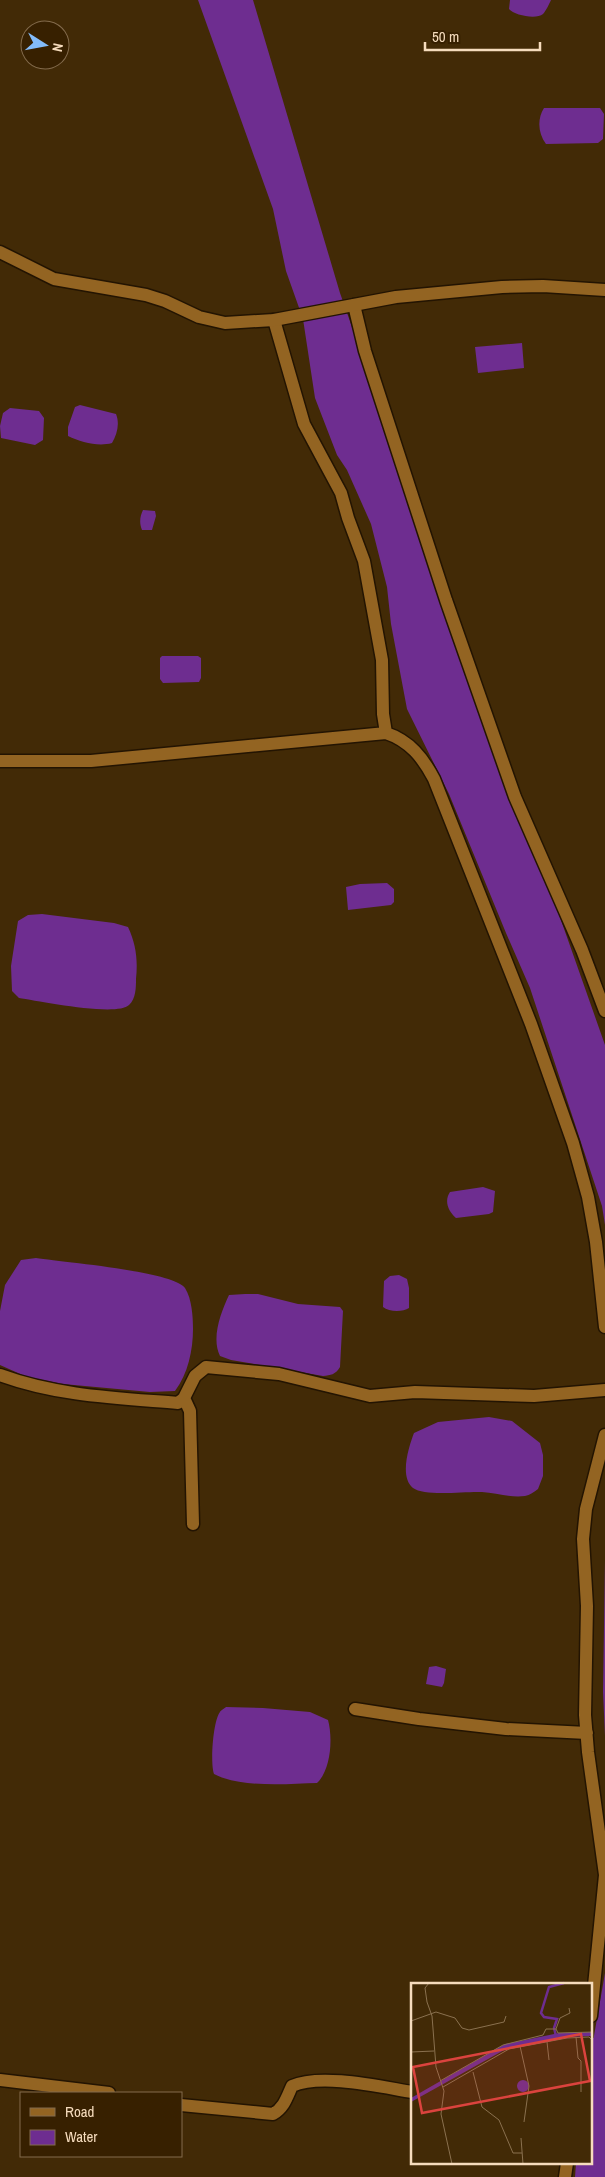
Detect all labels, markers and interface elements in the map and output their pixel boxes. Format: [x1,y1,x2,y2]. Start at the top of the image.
north arrow [20,20,70,70]
scale bar [425,20,540,52]
text: 50 m [432,26,459,47]
text: N [48,42,67,53]
inset map [411,1983,592,2164]
legend [20,2092,182,2157]
text: Road [65,2101,94,2122]
text: Water [65,2126,97,2147]

